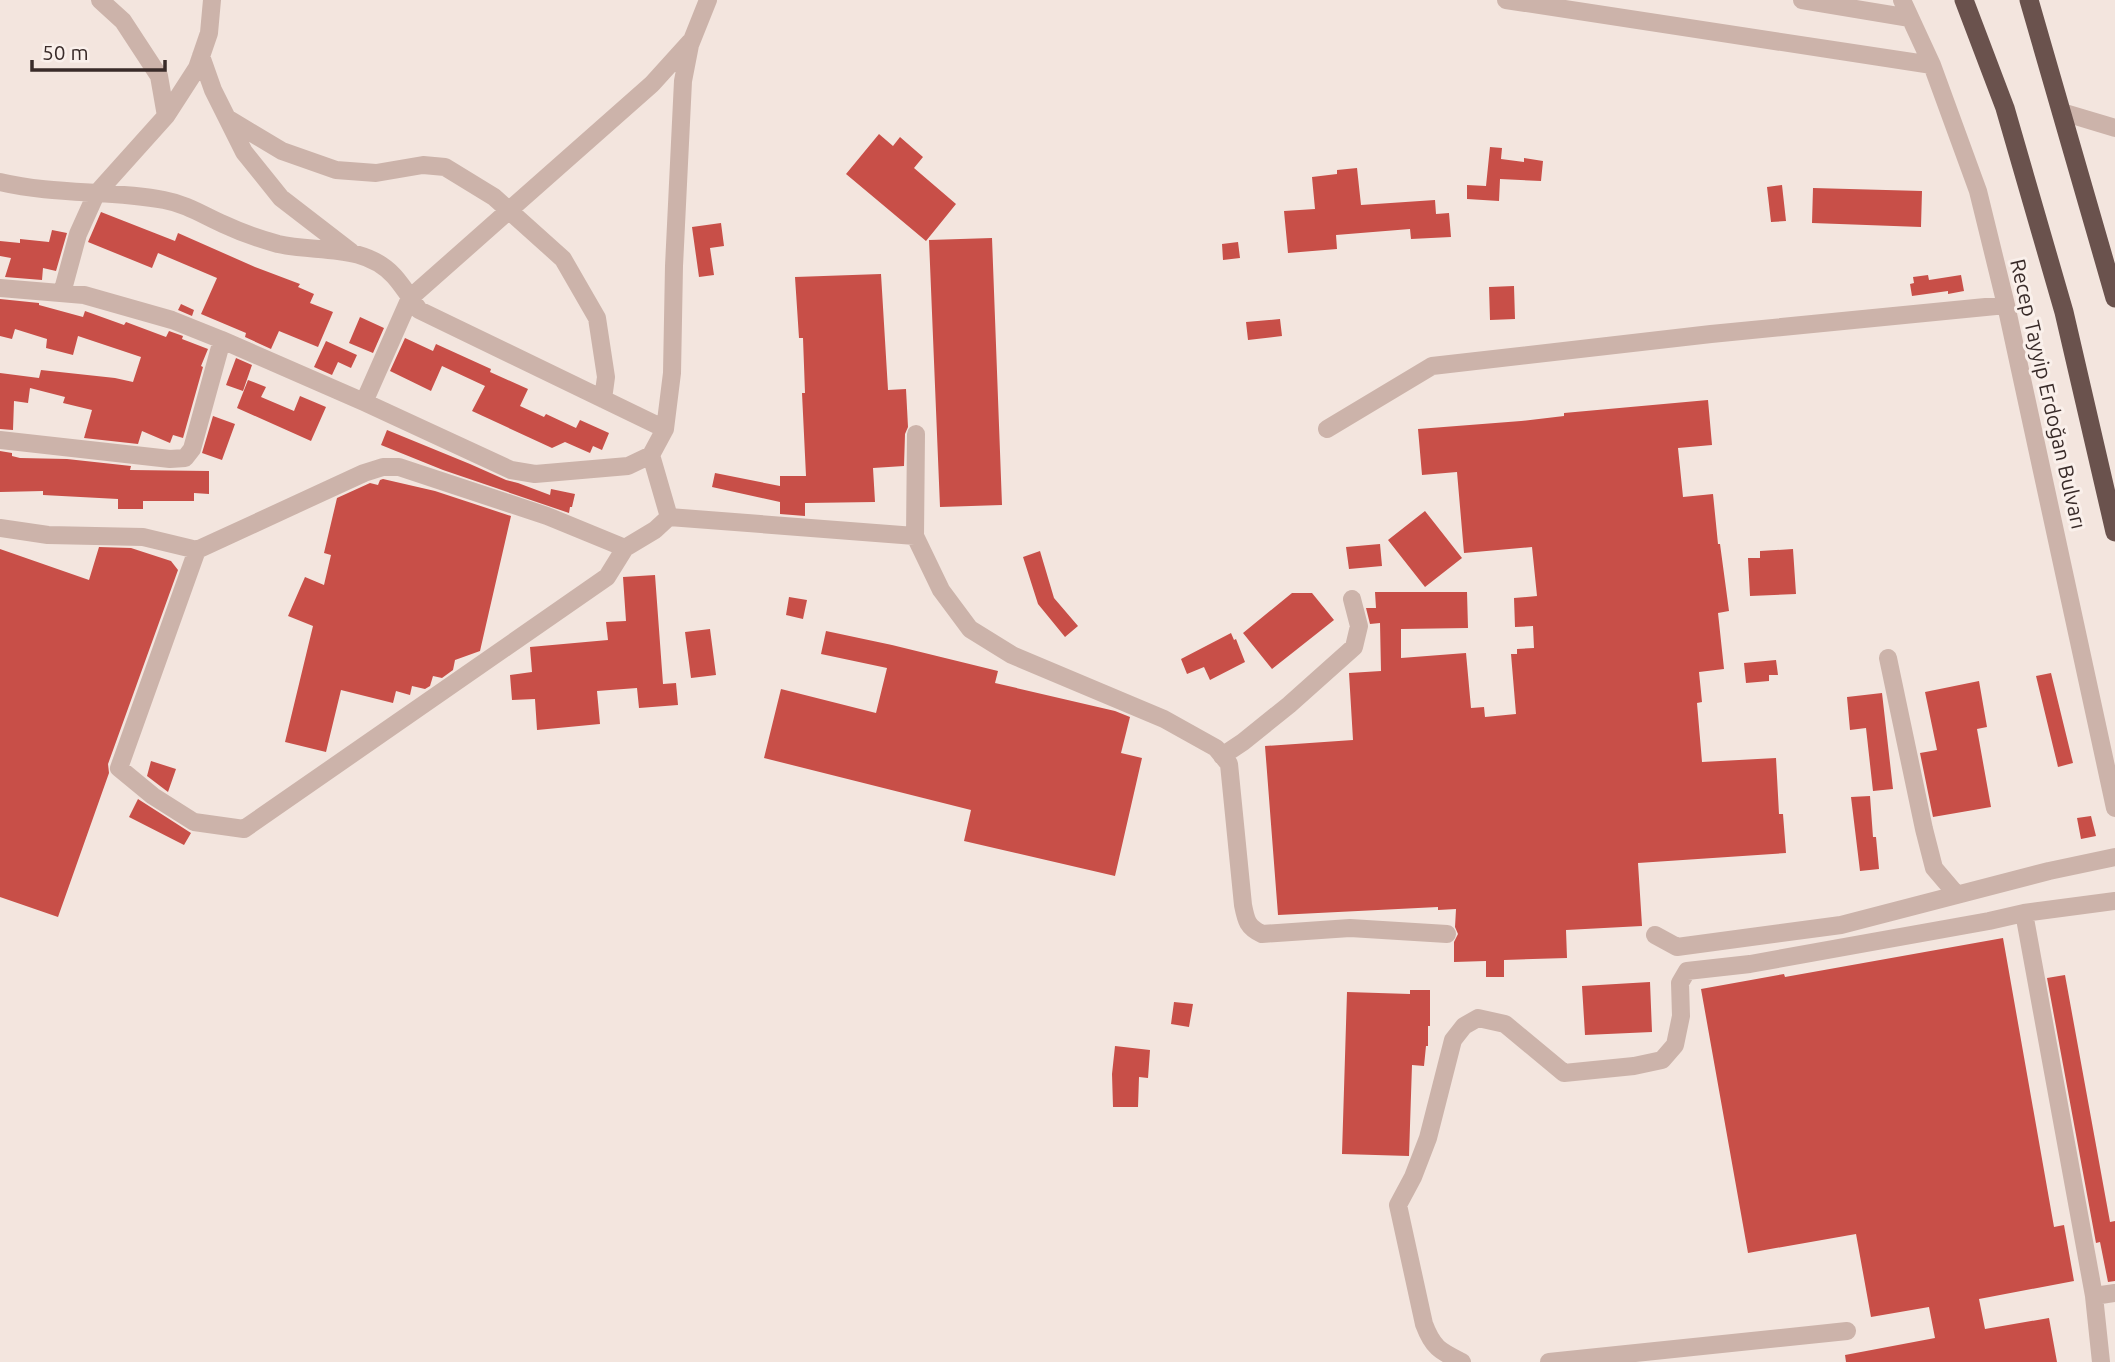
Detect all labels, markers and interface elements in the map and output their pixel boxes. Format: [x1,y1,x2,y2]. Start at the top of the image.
scale bar [32,28,164,72]
text: 50 m [42,40,89,64]
street label: Recep Tayyip Erdoğan Bulvarı [2006,256,2092,531]

